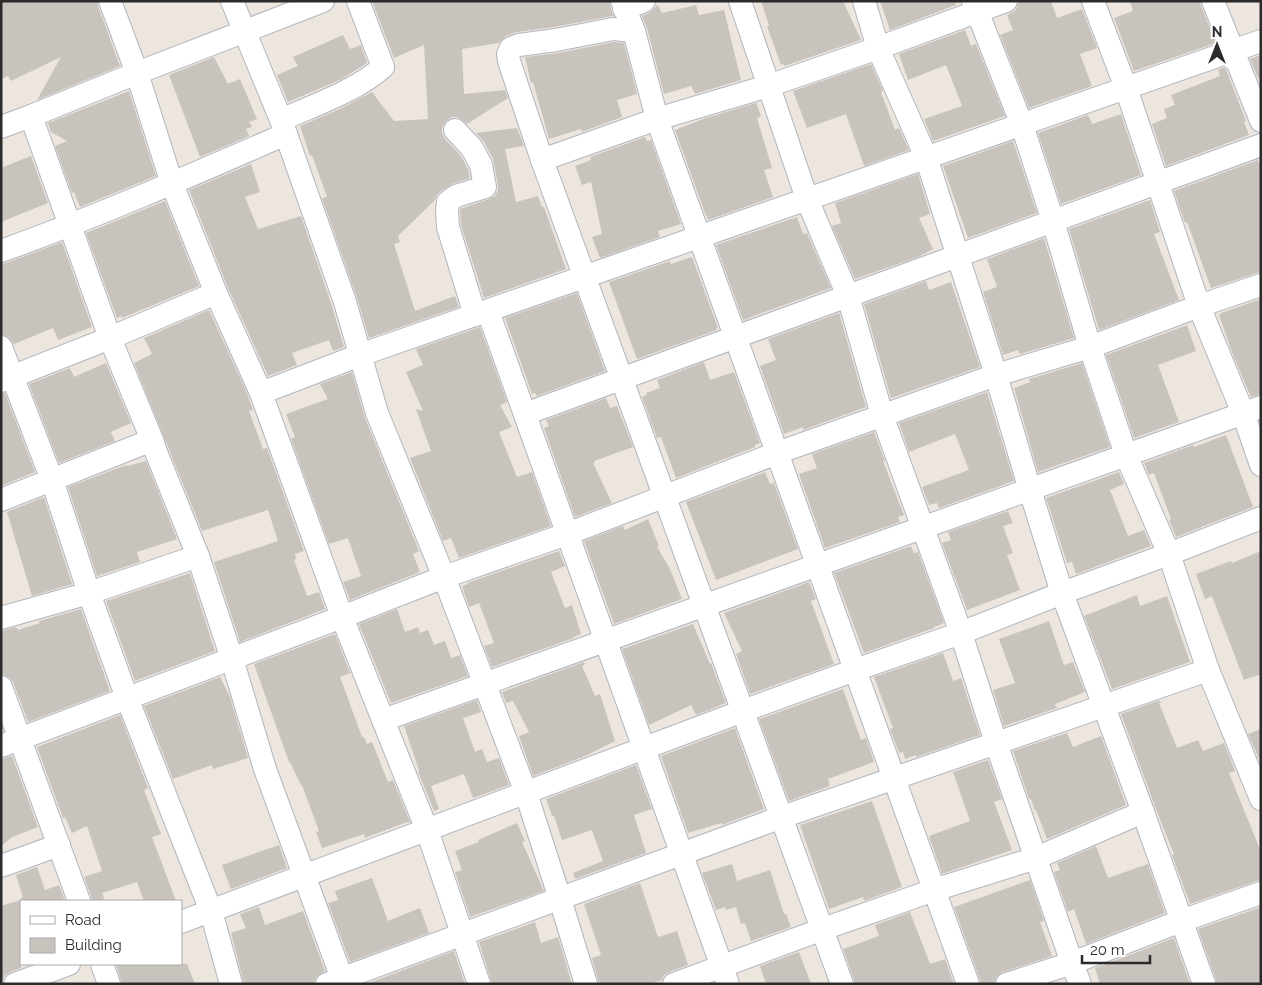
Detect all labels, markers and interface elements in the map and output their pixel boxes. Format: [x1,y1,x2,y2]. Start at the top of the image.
north arrow [1192,20,1242,70]
text: N [1212,24,1222,40]
legend [20,900,182,965]
text: Road [65,911,101,929]
scale bar [1082,932,1150,964]
text: Building [65,936,122,954]
text: 20 m [1090,941,1125,959]

